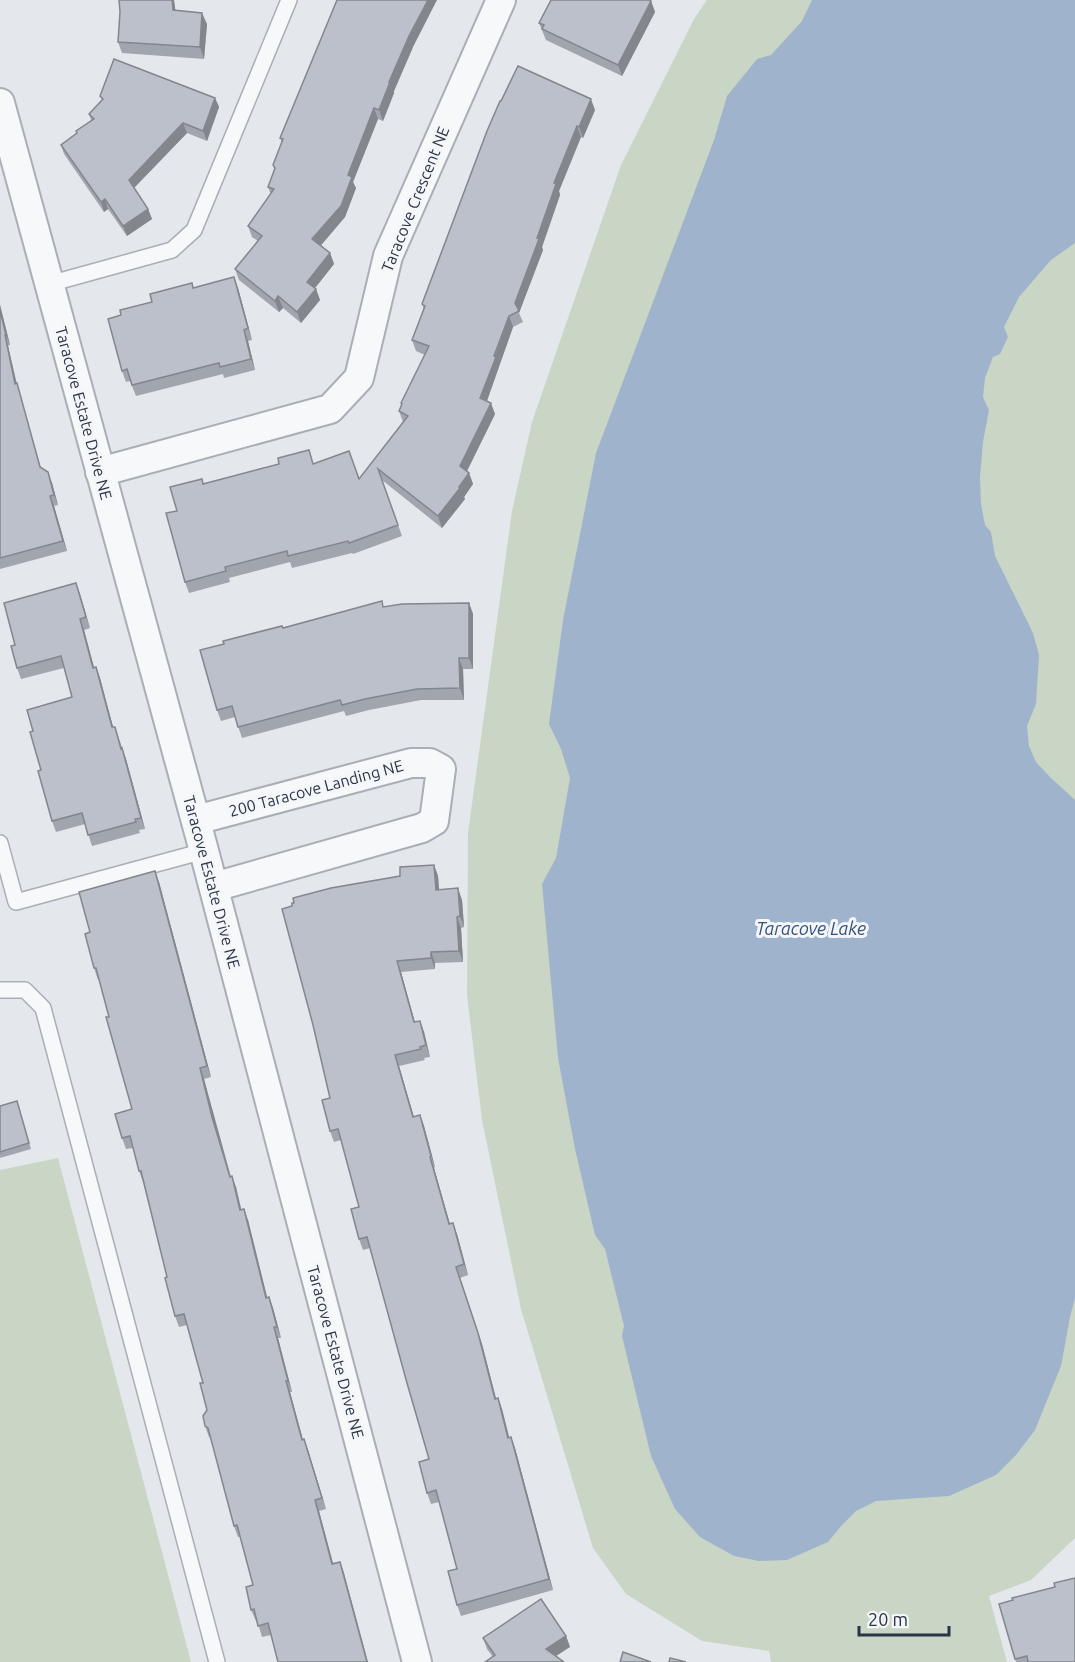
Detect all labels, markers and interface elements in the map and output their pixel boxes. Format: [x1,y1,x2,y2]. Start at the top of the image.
street label: Taracove Crescent NE [378,124,452,274]
street label: Taracove Estate Drive NE [52,324,116,502]
street label: 200 Taracove Landing NE [227,756,405,820]
street label: Taracove Estate Drive NE [180,793,244,971]
water label: Taracove Lake [756,918,866,938]
street label: Taracove Estate Drive NE [304,1263,368,1441]
scale bar [859,1599,949,1637]
text: 20 m [868,1609,908,1629]

